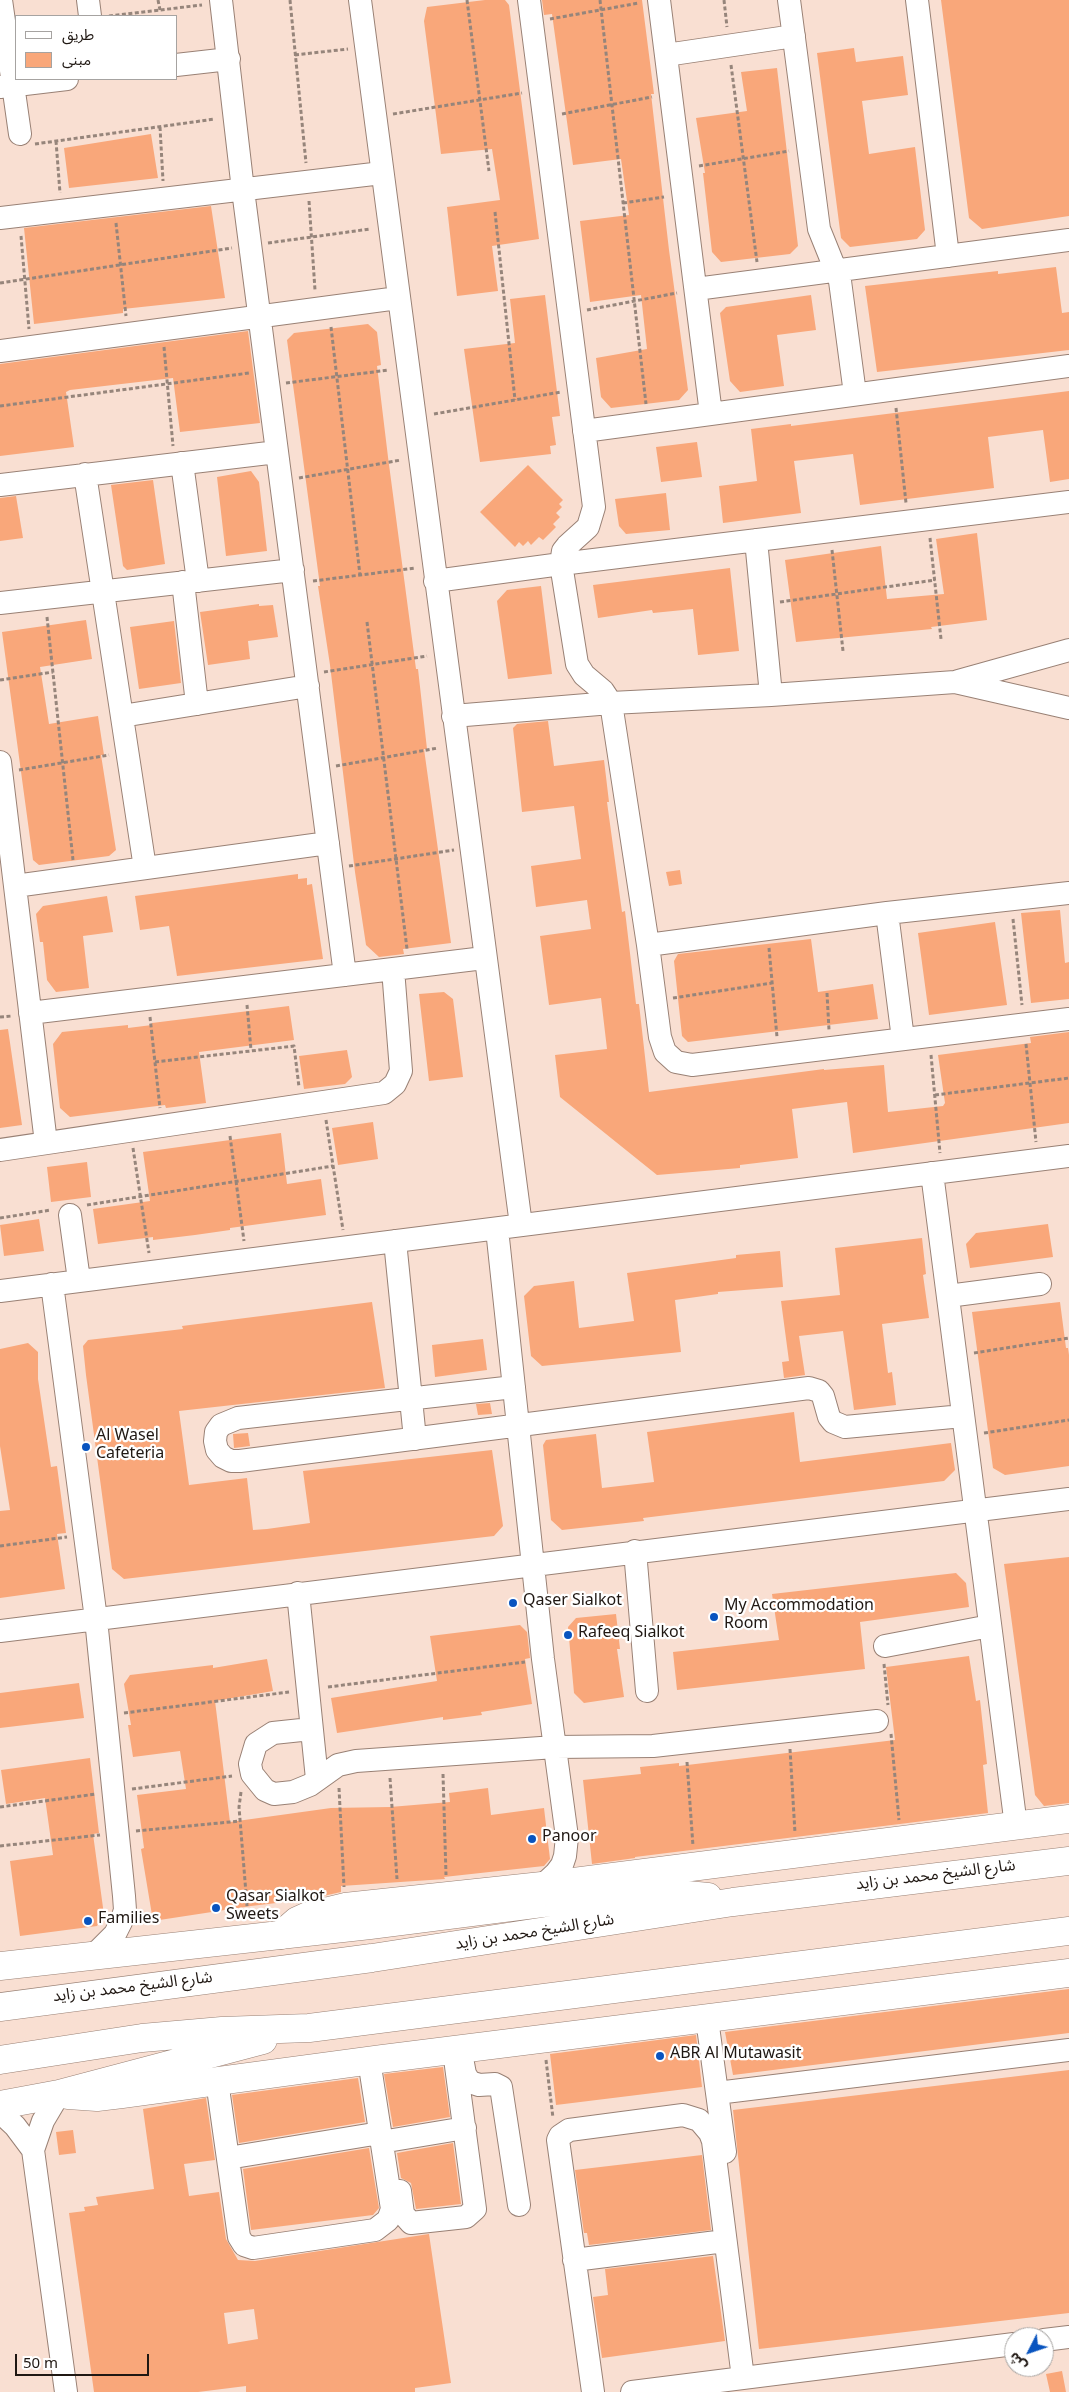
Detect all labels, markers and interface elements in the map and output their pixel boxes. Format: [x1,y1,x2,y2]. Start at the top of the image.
legend [15,15,178,80]
text: طريق [62,19,94,51]
text: مبنى [62,44,91,76]
place label: Al Wasel Cafeteria [96,1428,164,1466]
marker: Al Wasel Cafeteria [80,1441,92,1453]
place label: Qaser Sialkot [523,1593,622,1613]
marker: Qaser Sialkot [507,1597,519,1609]
place label: My Accommodation Room [724,1598,874,1636]
marker: My Accommodation Room [708,1611,720,1623]
place label: Rafeeq Sialkot [578,1625,684,1645]
marker: Rafeeq Sialkot [562,1629,574,1641]
place label: Panoor [542,1829,597,1849]
marker: Panoor [526,1833,538,1845]
street label: شارع الشيخ محمد بن زايد [855,1858,1017,1896]
place label: Qasar Sialkot Sweets [226,1889,325,1927]
marker: Qasar Sialkot Sweets [210,1902,222,1914]
place label: Families [98,1911,159,1931]
street label: شارع الشيخ محمد بن زايد [454,1912,616,1956]
marker: Families [82,1915,94,1927]
street label: شارع الشيخ محمد بن زايد [52,1970,214,2008]
place label: ABR Al Mutawasit [670,2046,802,2066]
marker: ABR Al Mutawasit [654,2050,666,2062]
north arrow [1004,2327,1054,2377]
scale bar [18,2344,151,2376]
text: ش [1001,2345,1035,2378]
text: 50 m [23,2347,58,2379]

